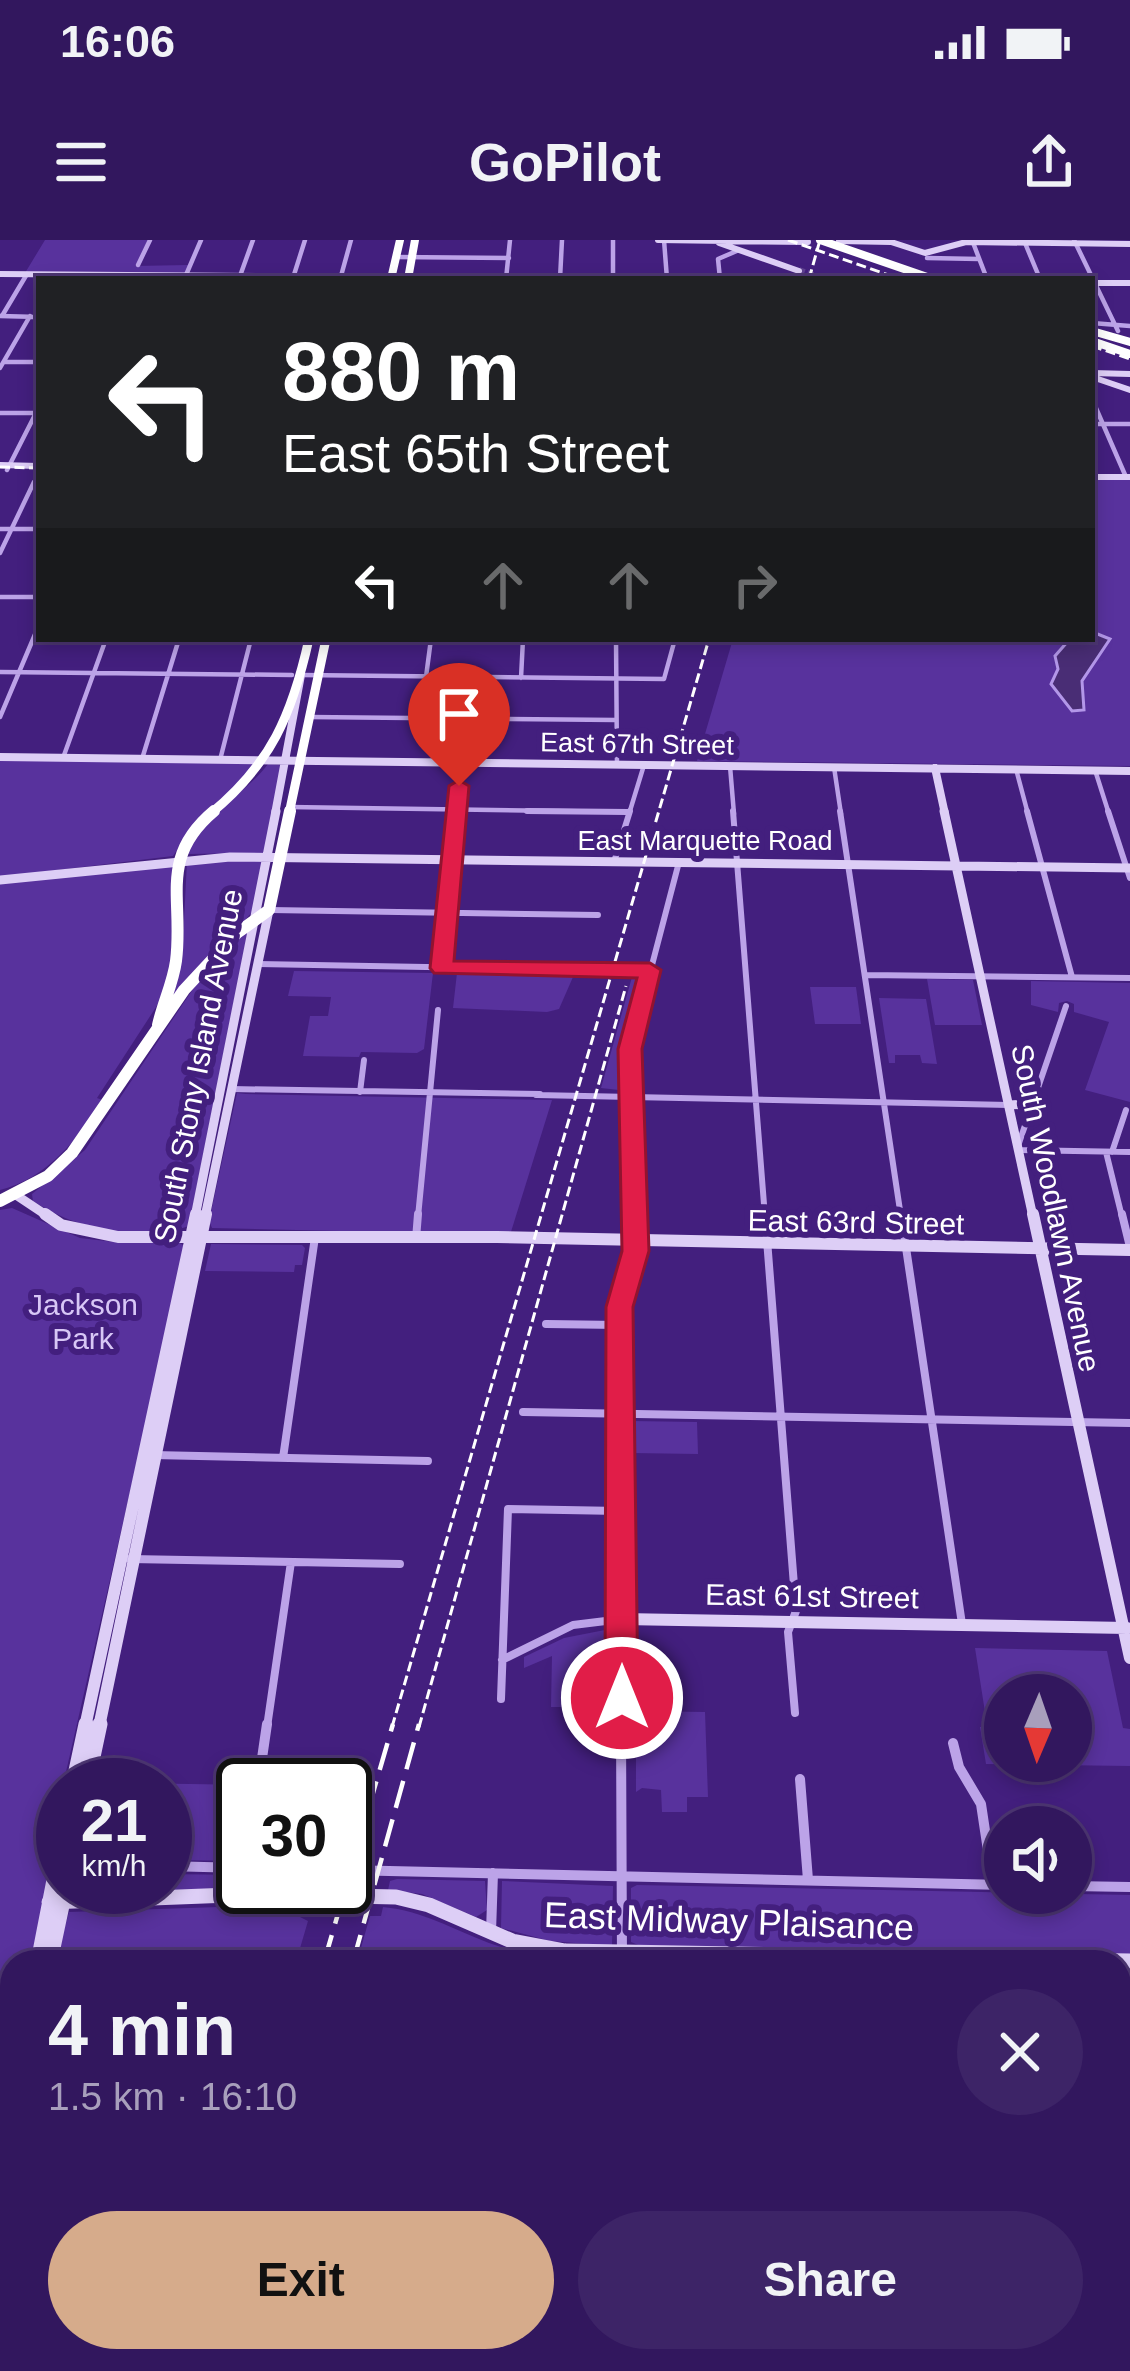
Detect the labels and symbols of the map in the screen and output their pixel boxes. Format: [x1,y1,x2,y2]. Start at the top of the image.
pin [408,663,510,786]
street label: East 67th Street [540,727,735,761]
street label: East Marquette Road [577,826,833,856]
street label: South Stony Island Avenue [147,886,249,1246]
street label: South Woodlawn Avenue [1005,1041,1107,1375]
street label: East 63rd Street [747,1204,965,1240]
park label: Jackson Park [28,1288,138,1355]
street label: East 61st Street [705,1578,920,1614]
position arrow [559,1635,685,1761]
north arrow [984,1674,1092,1782]
speed limit sign: 30 [216,1758,372,1914]
street label: East Midway Plaisance [543,1894,915,1948]

